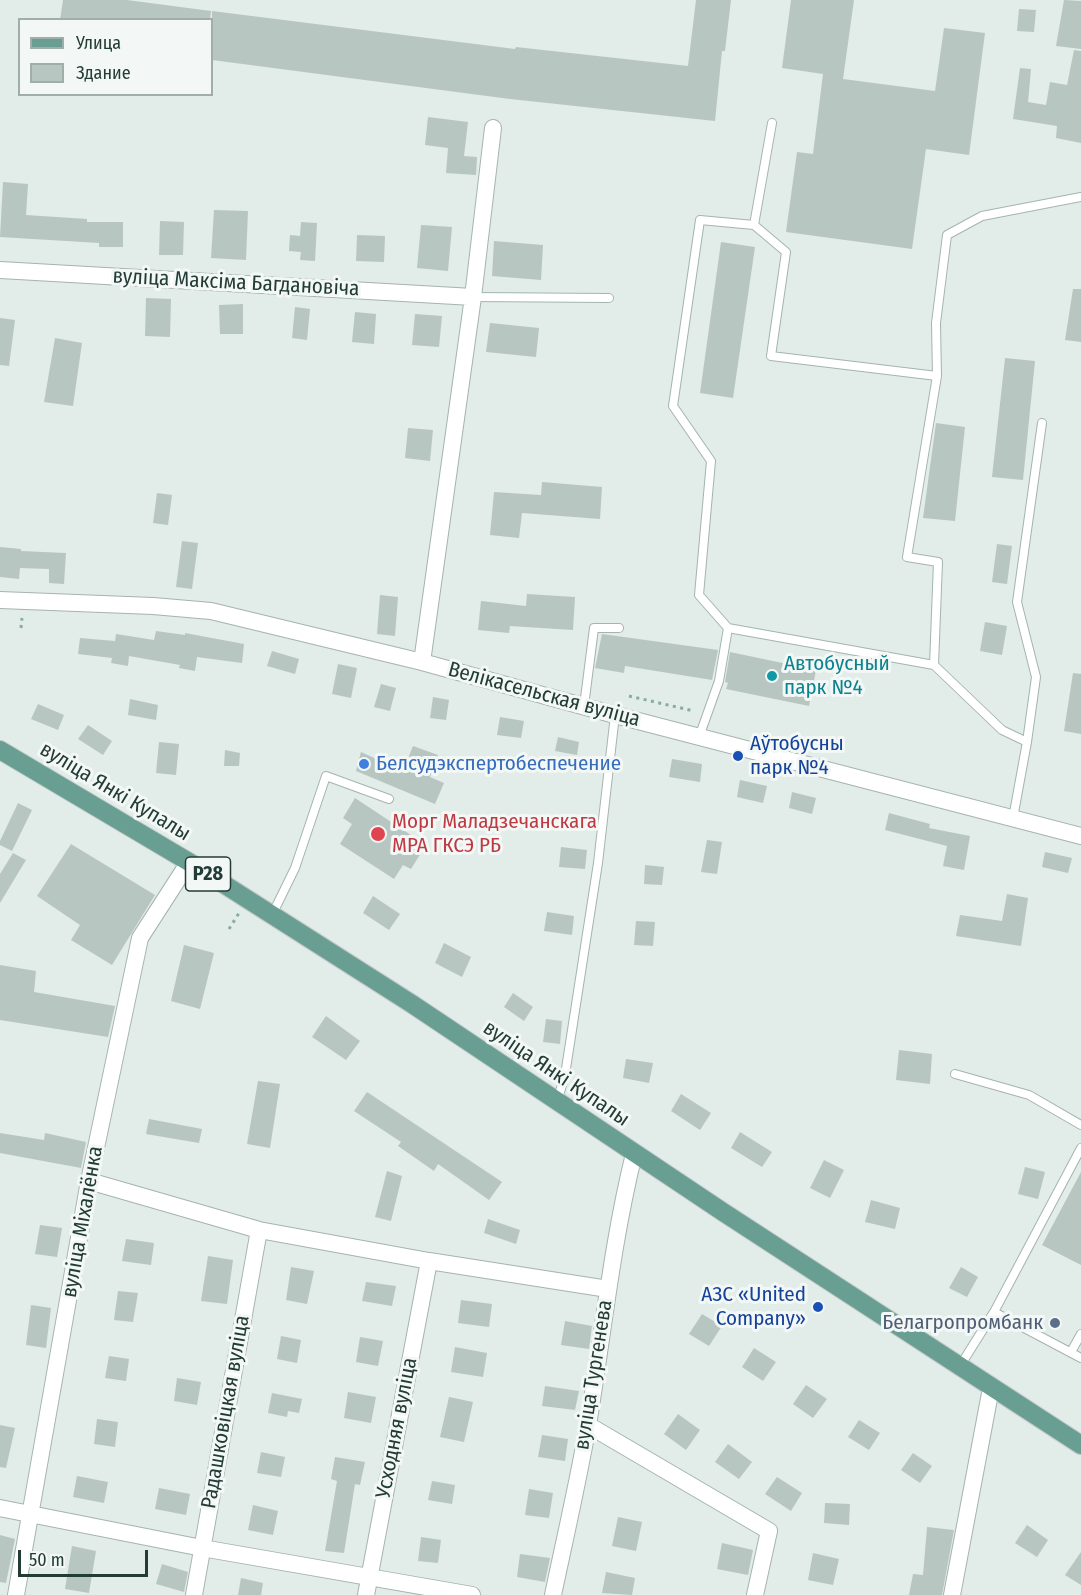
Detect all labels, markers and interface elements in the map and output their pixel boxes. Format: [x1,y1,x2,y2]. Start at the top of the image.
legend [18,18,213,96]
text: Улица [76,32,121,54]
text: Здание [76,62,131,84]
street label: вуліца Максіма Багдановіча [112,264,360,302]
place label: Автобусный парк №4 [784,651,890,701]
street label: Велікасельская вуліца [445,657,643,733]
marker: Автобусный парк №4 [765,669,779,683]
place label: Аўтобусны парк №4 [750,731,844,781]
street label: вуліца Янкі Купалы [35,737,195,847]
marker: Аўтобусны парк №4 [731,749,745,763]
place label: Белсудэкспертобеспечение [376,751,621,777]
marker: Белсудэкспертобеспечение [357,757,371,771]
place label: Морг Маладзечанскага МРА ГКСЭ РБ [392,809,597,859]
marker: Морг Маладзечанскага МРА ГКСЭ РБ [369,825,387,843]
road number: Р28 [186,857,230,891]
street label: вуліца Янкі Купалы [478,1016,634,1132]
street label: вуліца Міхалёнка [57,1144,109,1300]
place label: АЗС «United Company» [701,1282,806,1332]
street label: вуліца Тургенева [570,1298,618,1452]
marker: АЗС «United Company» [811,1300,825,1314]
place label: Белагропромбанк [882,1310,1043,1336]
street label: Радашковіцкая вуліца [197,1313,255,1511]
marker: Белагропромбанк [1048,1316,1062,1330]
street label: Усходняя вуліца [371,1356,423,1500]
scale bar [21,1538,152,1576]
text: 50 m [29,1549,65,1571]

